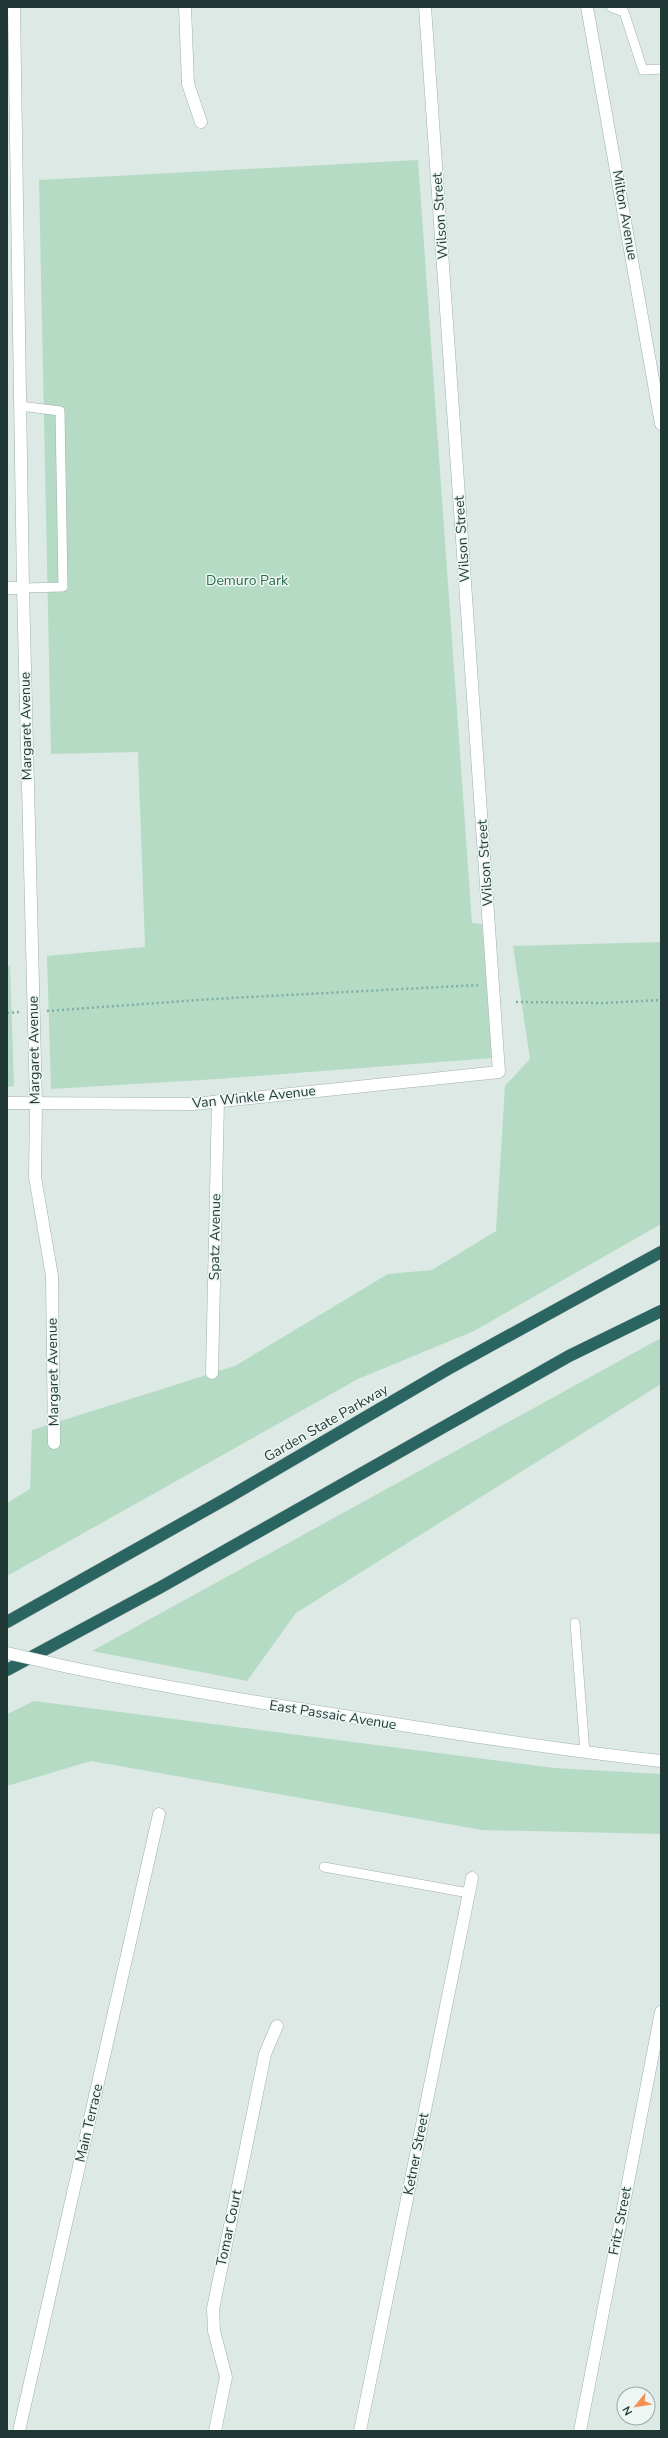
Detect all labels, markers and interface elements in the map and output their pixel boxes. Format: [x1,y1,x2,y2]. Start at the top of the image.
street label: Milton Avenue [608,169,642,261]
street label: Wilson Street [427,172,453,260]
street label: Wilson Street [449,495,475,583]
park label: Demuro Park [206,571,289,590]
street label: Margaret Avenue [16,672,36,780]
street label: Wilson Street [472,819,498,907]
street label: Margaret Avenue [24,996,44,1104]
street label: Van Winkle Avenue [190,1081,317,1113]
street label: Spatz Avenue [205,1193,225,1281]
street label: Margaret Avenue [43,1318,63,1426]
street label: Garden State Parkway [260,1379,392,1466]
street label: East Passaic Avenue [268,1696,398,1734]
street label: Main Terrace [71,2082,107,2164]
street label: Ketner Street [399,2111,433,2197]
street label: Fritz Street [604,2185,636,2257]
street label: Tomar Court [212,2188,246,2268]
north arrow [616,2386,656,2426]
text: N [619,2403,636,2418]

